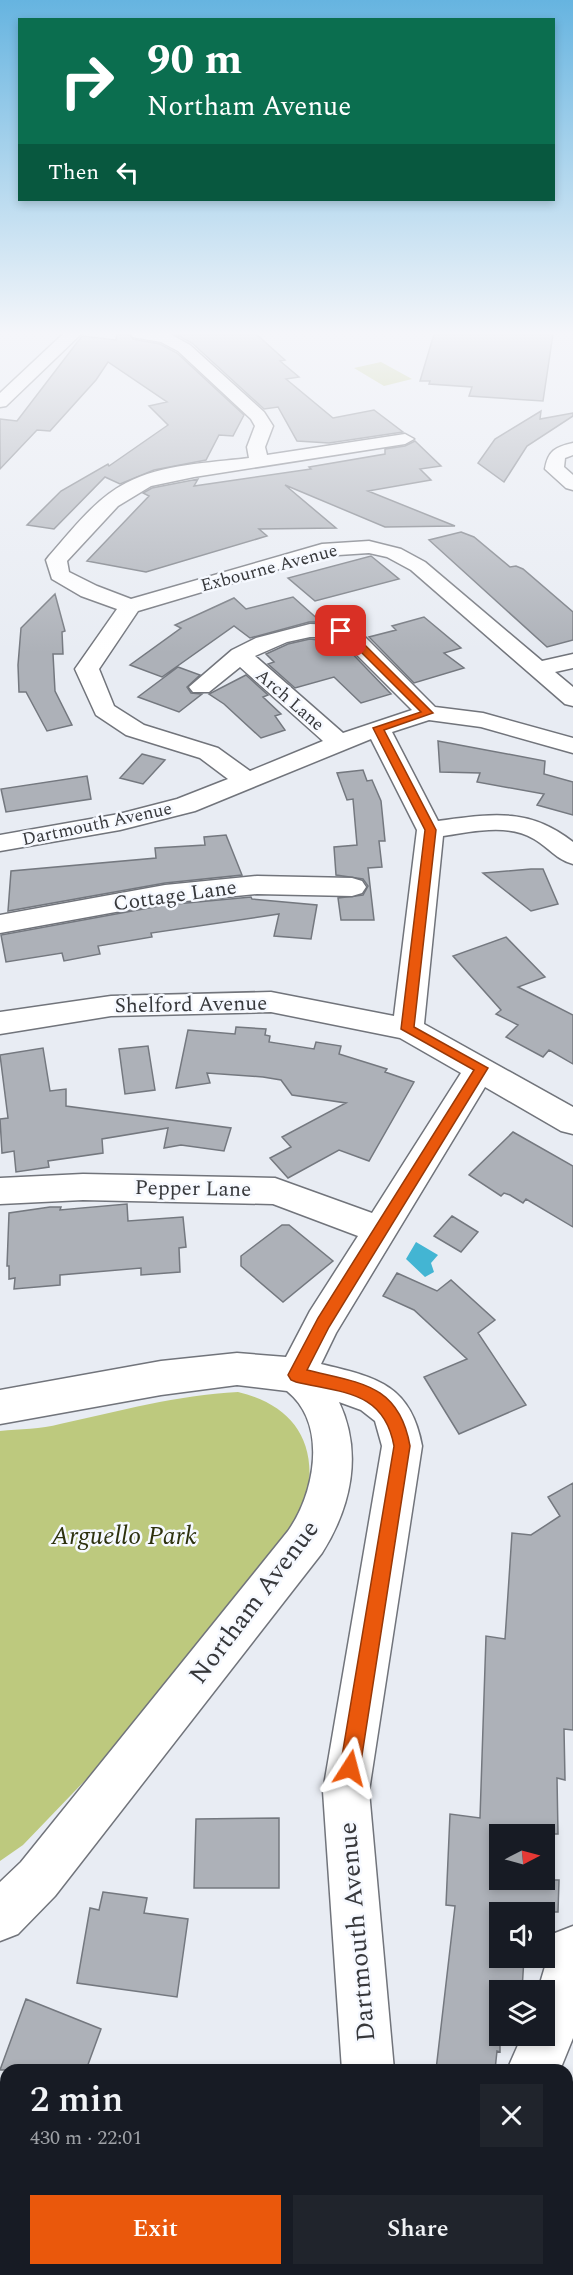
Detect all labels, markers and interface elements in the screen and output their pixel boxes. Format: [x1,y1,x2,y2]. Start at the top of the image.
text: 90 m [147,29,242,92]
icon: right [48,42,126,120]
text: Northam Avenue [147,86,351,128]
text: Then [48,156,99,189]
icon: left [111,156,144,189]
street label: Exbourne Avenue [198,537,340,599]
pin [315,605,366,656]
icon: arrive [324,614,357,647]
street label: Arch Lane [250,662,330,738]
street label: Dartmouth Avenue [20,795,174,853]
street label: Cottage Lane [111,872,239,920]
street label: Shelford Avenue [114,988,268,1022]
street label: Pepper Lane [134,1172,252,1206]
street label: Northam Avenue [179,1511,329,1693]
park label: Arguello Park [50,1516,197,1556]
position arrow [318,1736,382,1800]
street label: Dartmouth Avenue [327,1821,387,2043]
north arrow [489,1824,555,1890]
map controls [489,1824,555,2046]
button: sound [489,1902,555,1968]
button: layers [489,1980,555,2046]
text: 2 min [30,2073,123,2128]
button: close [480,2084,543,2147]
text: 430 m · 22:01 [30,2123,142,2153]
button: Exit [30,2195,281,2264]
button: Share [293,2195,543,2264]

